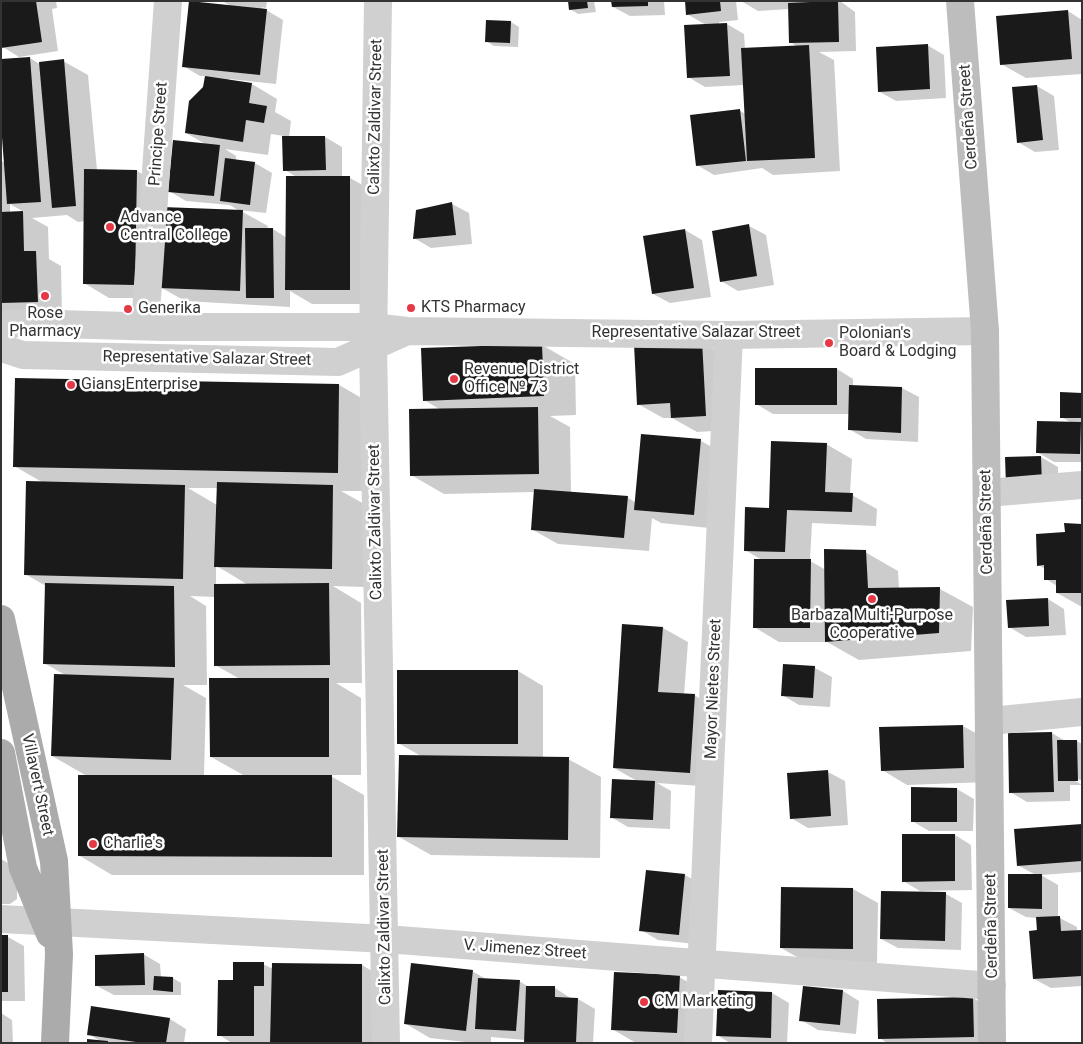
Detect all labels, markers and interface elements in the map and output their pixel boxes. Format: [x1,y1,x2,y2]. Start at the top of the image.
street label: Calixto Zaldivar Street [365,39,387,195]
street label: Cerdeña Street [956,64,982,170]
street label: Principe Street [146,81,172,187]
place label: Advance Central College [120,208,228,246]
marker: Advance Central College [104,221,116,233]
marker: Rose Pharmacy [39,290,51,302]
place label: KTS Pharmacy [421,298,526,318]
place label: Generika [138,299,201,319]
marker: KTS Pharmacy [405,302,417,314]
marker: Generika [122,303,134,315]
place label: Rose Pharmacy [9,304,81,342]
street label: Representative Salazar Street [592,323,800,343]
place label: Polonian's Board & Lodging [839,324,956,362]
marker: Polonian's Board & Lodging [823,337,835,349]
street label: Representative Salazar Street [102,348,312,370]
place label: Revenue District Office № 73 [464,360,579,398]
marker: Revenue District Office № 73 [448,373,460,385]
place label: Gians Enterprise [81,375,198,395]
marker: Gians Enterprise [65,379,77,391]
street label: Calixto Zaldivar Street [365,444,387,600]
street label: Cerdeña Street [976,469,998,575]
marker: Barbaza Multi-Purpose Cooperative [866,593,878,605]
place label: Barbaza Multi-Purpose Cooperative [791,606,953,644]
street label: Mayor Nietes Street [702,618,726,760]
street label: Villavert Street [17,732,57,838]
place label: Charlie's [103,834,163,854]
marker: Charlie's [87,838,99,850]
street label: Calixto Zaldivar Street [374,849,396,1005]
street label: Cerdeña Street [981,873,1003,979]
street label: V. Jimenez Street [463,936,587,964]
place label: CM Marketing [654,992,754,1012]
marker: CM Marketing [638,996,650,1008]

